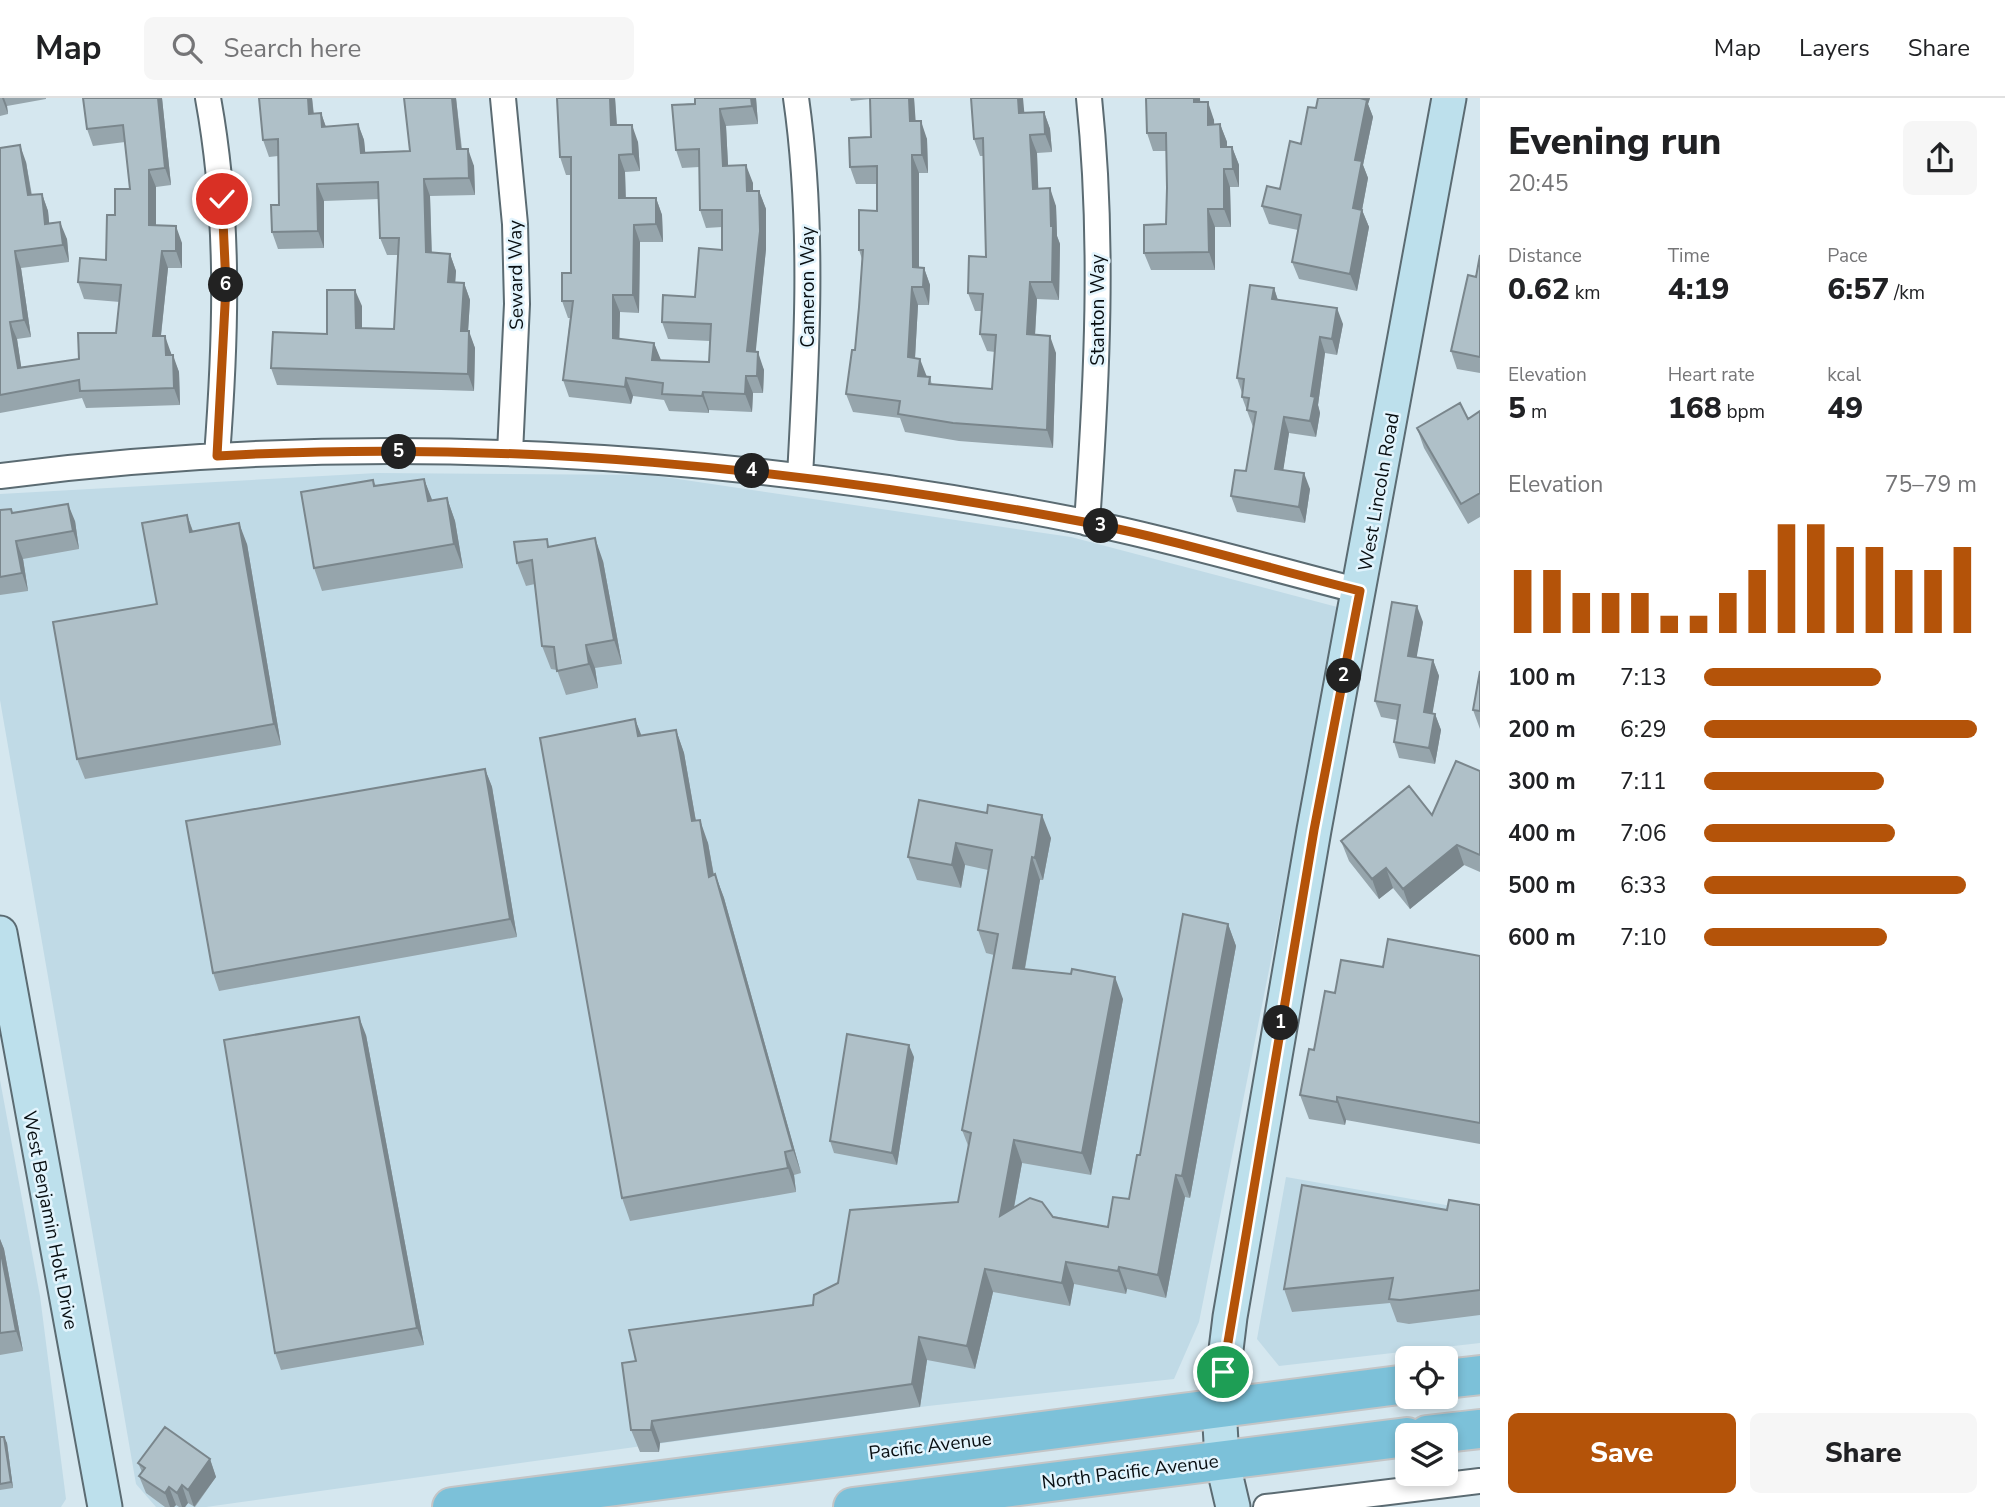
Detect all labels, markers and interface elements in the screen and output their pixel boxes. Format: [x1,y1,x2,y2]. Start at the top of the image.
search box [144,17,634,80]
text: Map [35,26,102,71]
icon: search [168,29,206,67]
text: Search here [224,31,361,66]
text: Map [1714,32,1761,64]
text: Layers [1799,32,1870,64]
text: Share [1908,32,1970,64]
text: Evening run [1508,116,1721,167]
button: share [1903,121,1977,195]
text: 20:45 [1508,168,1568,199]
pin [192,169,252,229]
icon: check [203,180,241,218]
street label: Seward Way [502,220,530,330]
street label: Cameron Way [795,226,821,348]
text: Distance [1508,243,1582,269]
text: Time [1668,243,1710,269]
text: Pace [1827,243,1868,269]
street label: Stanton Way [1085,254,1111,366]
pin: 6 [208,268,244,302]
text: 0.62 [1508,269,1570,310]
text: 4:19 [1668,269,1729,310]
text: 6:57 [1827,269,1889,310]
text: 6 [220,271,231,297]
text: km [1570,280,1600,306]
text: /km [1889,280,1925,306]
text: Elevation [1508,362,1587,388]
text: Heart rate [1668,362,1755,388]
text: kcal [1827,362,1861,388]
text: 5 [1508,388,1526,429]
text: 168 [1668,388,1722,429]
text: 49 [1827,388,1863,429]
text: m [1526,399,1547,425]
text: bpm [1722,399,1765,425]
street label: West Lincoln Road [1352,411,1406,574]
pin: 5 [382,434,416,470]
text: 5 [393,438,404,464]
pin: 4 [734,454,770,488]
text: 4 [746,457,757,483]
text: Elevation [1508,469,1603,500]
text: 75–79 m [1885,469,1977,500]
pin: 3 [1084,508,1118,544]
text: 3 [1095,512,1106,538]
pin: 2 [1326,658,1362,694]
text: 2 [1338,662,1349,688]
text: 100 m [1508,662,1576,693]
text: 7:13 [1620,662,1667,693]
text: 200 m [1508,714,1576,745]
text: 6:29 [1620,714,1667,745]
text: 300 m [1508,766,1576,797]
text: 7:11 [1620,766,1667,797]
text: 400 m [1508,818,1576,849]
text: 7:06 [1620,818,1667,849]
text: 500 m [1508,870,1576,901]
text: 6:33 [1620,870,1667,901]
text: 600 m [1508,922,1576,953]
text: 7:10 [1620,922,1667,953]
pin: 1 [1264,1006,1298,1040]
text: 1 [1275,1009,1286,1035]
street label: West Benjamin Holt Drive [16,1109,84,1332]
pin [1193,1342,1253,1402]
map controls [1395,1346,1458,1486]
button: locate [1395,1346,1458,1409]
icon: arrive [1204,1353,1242,1391]
button: Save [1508,1413,1736,1493]
button: Share [1750,1413,1977,1493]
button: layers [1395,1423,1458,1486]
street label: Pacific Avenue [867,1426,993,1466]
street label: North Pacific Avenue [1040,1448,1220,1496]

